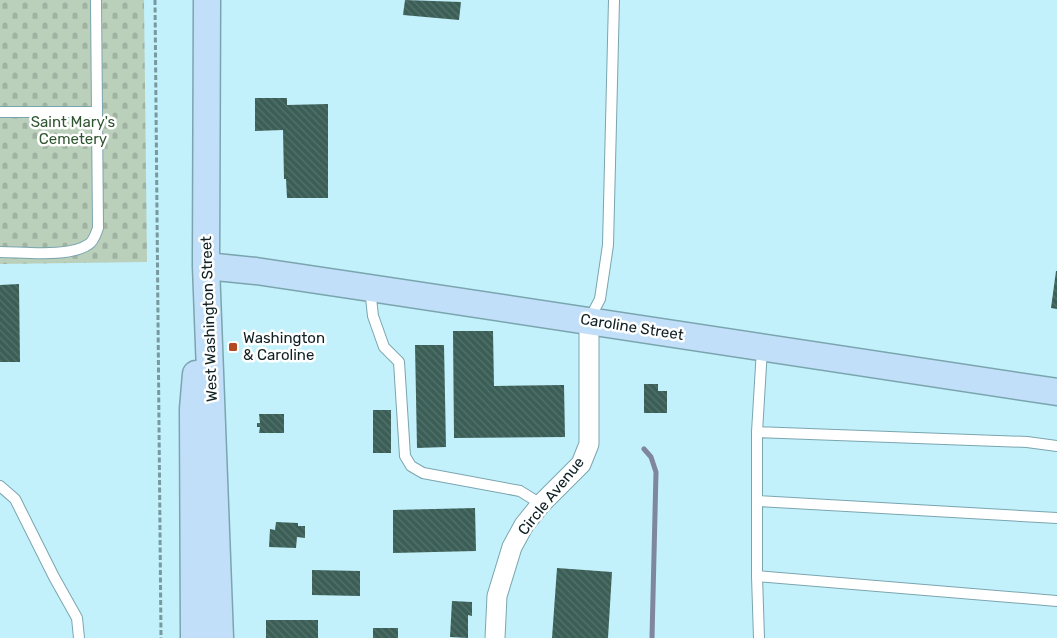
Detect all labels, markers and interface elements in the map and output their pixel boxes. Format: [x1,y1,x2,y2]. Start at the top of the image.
park label: Saint Mary's Cemetery [31,113,116,148]
street label: West Washington Street [197,236,221,402]
street label: Caroline Street [579,310,685,344]
place label: Washington & Caroline [243,329,325,364]
marker: Washington & Caroline [227,341,239,353]
street label: Circle Avenue [514,453,588,539]

